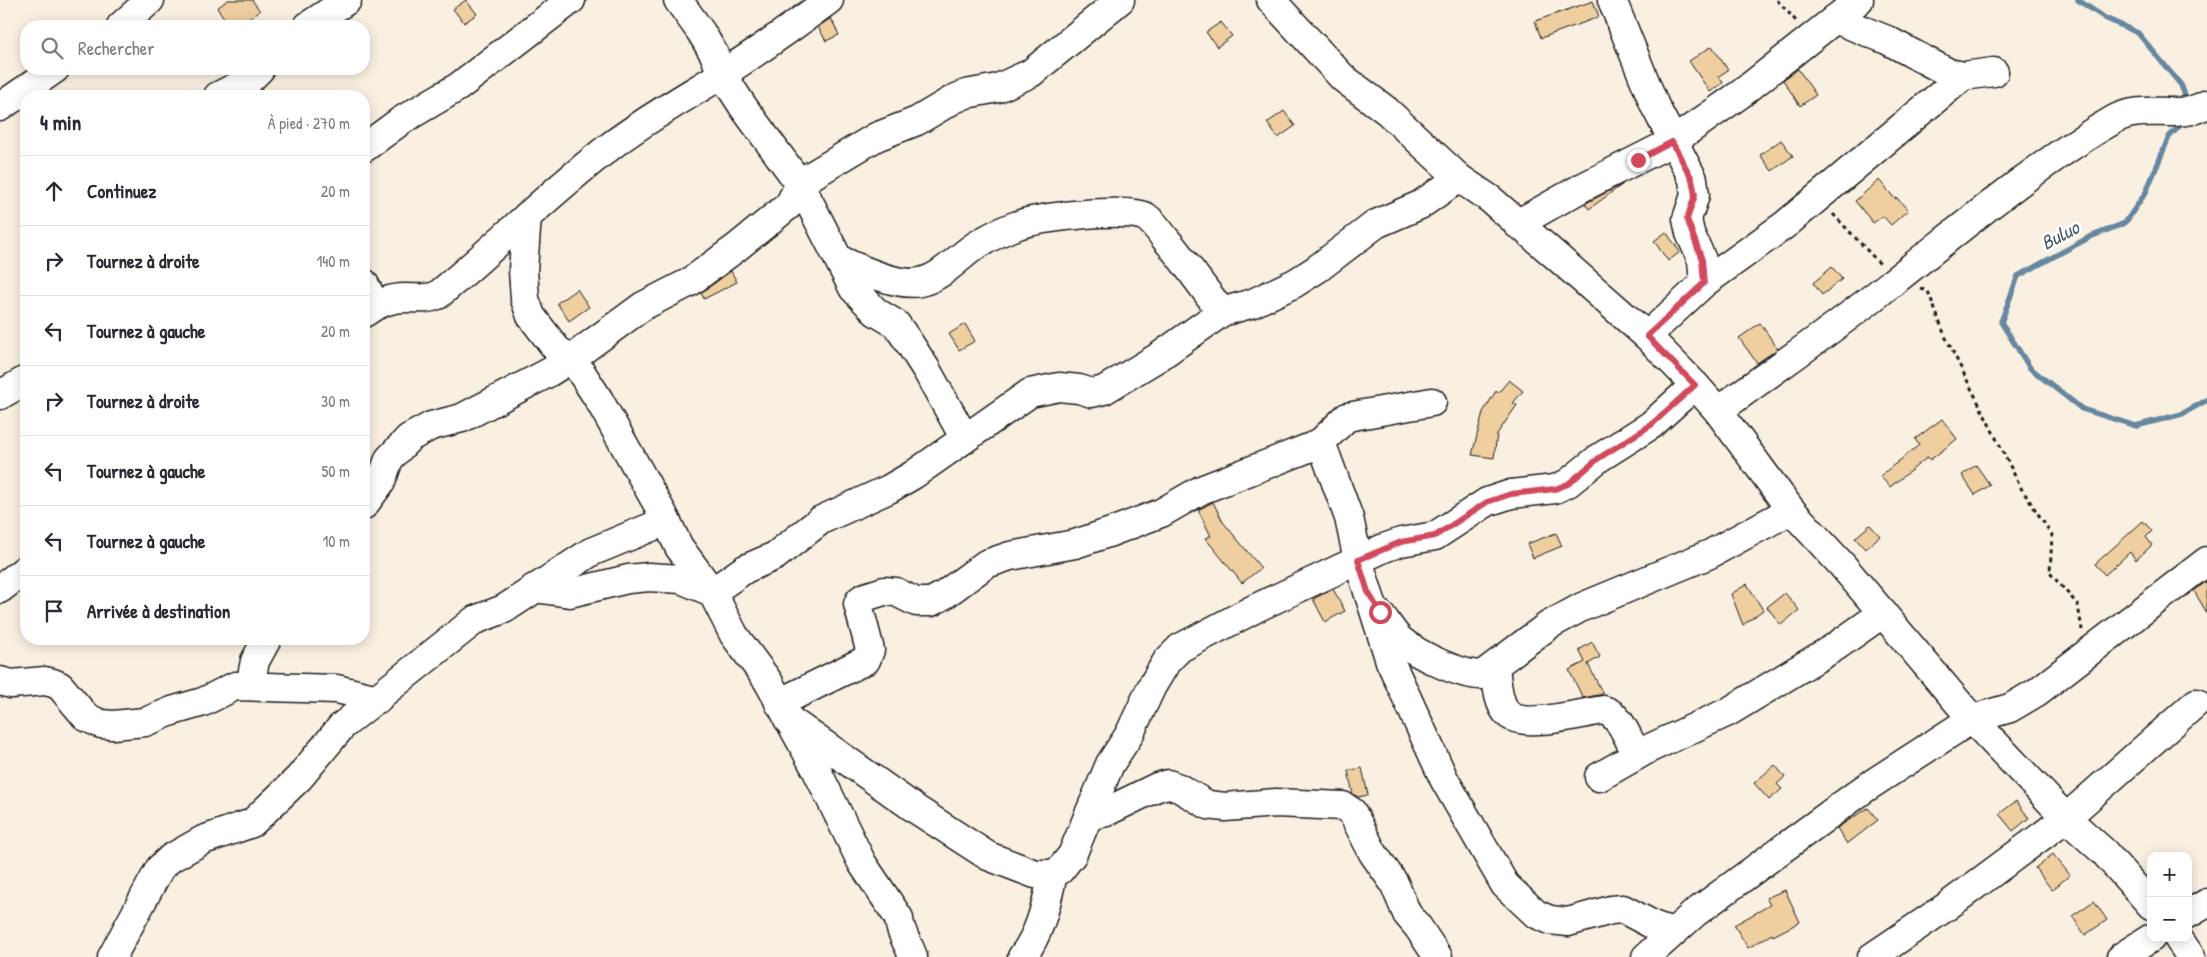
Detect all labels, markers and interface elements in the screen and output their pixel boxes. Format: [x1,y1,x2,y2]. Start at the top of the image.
search box [20,20,370,75]
icon: search [38,34,66,62]
text: Rechercher [78,35,155,61]
text: 4 min [40,108,81,137]
text: À pied · 270 m [268,112,350,134]
route end [1627,149,1650,172]
icon: ahead [40,177,68,205]
text: Continuez [87,178,156,204]
text: 20 m [321,180,350,202]
water label: Buluo [2036,212,2085,256]
icon: right [40,247,68,275]
text: Tournez à droite [87,248,200,274]
text: 140 m [316,250,350,272]
icon: left [40,317,68,345]
text: Tournez à gauche [87,318,205,344]
text: 20 m [321,320,350,342]
icon: right [40,387,68,415]
text: Tournez à droite [87,388,200,414]
text: 30 m [321,390,350,412]
icon: left [40,457,68,485]
text: Tournez à gauche [87,458,205,484]
text: 50 m [322,460,350,482]
icon: left [40,527,68,555]
text: Tournez à gauche [87,528,205,554]
text: 10 m [322,530,350,552]
icon: arrive [40,597,68,625]
text: Arrivée à destination [87,598,230,624]
route start [1369,601,1392,624]
map controls [2147,852,2192,942]
button: + [2147,852,2192,897]
button: − [2147,897,2192,942]

